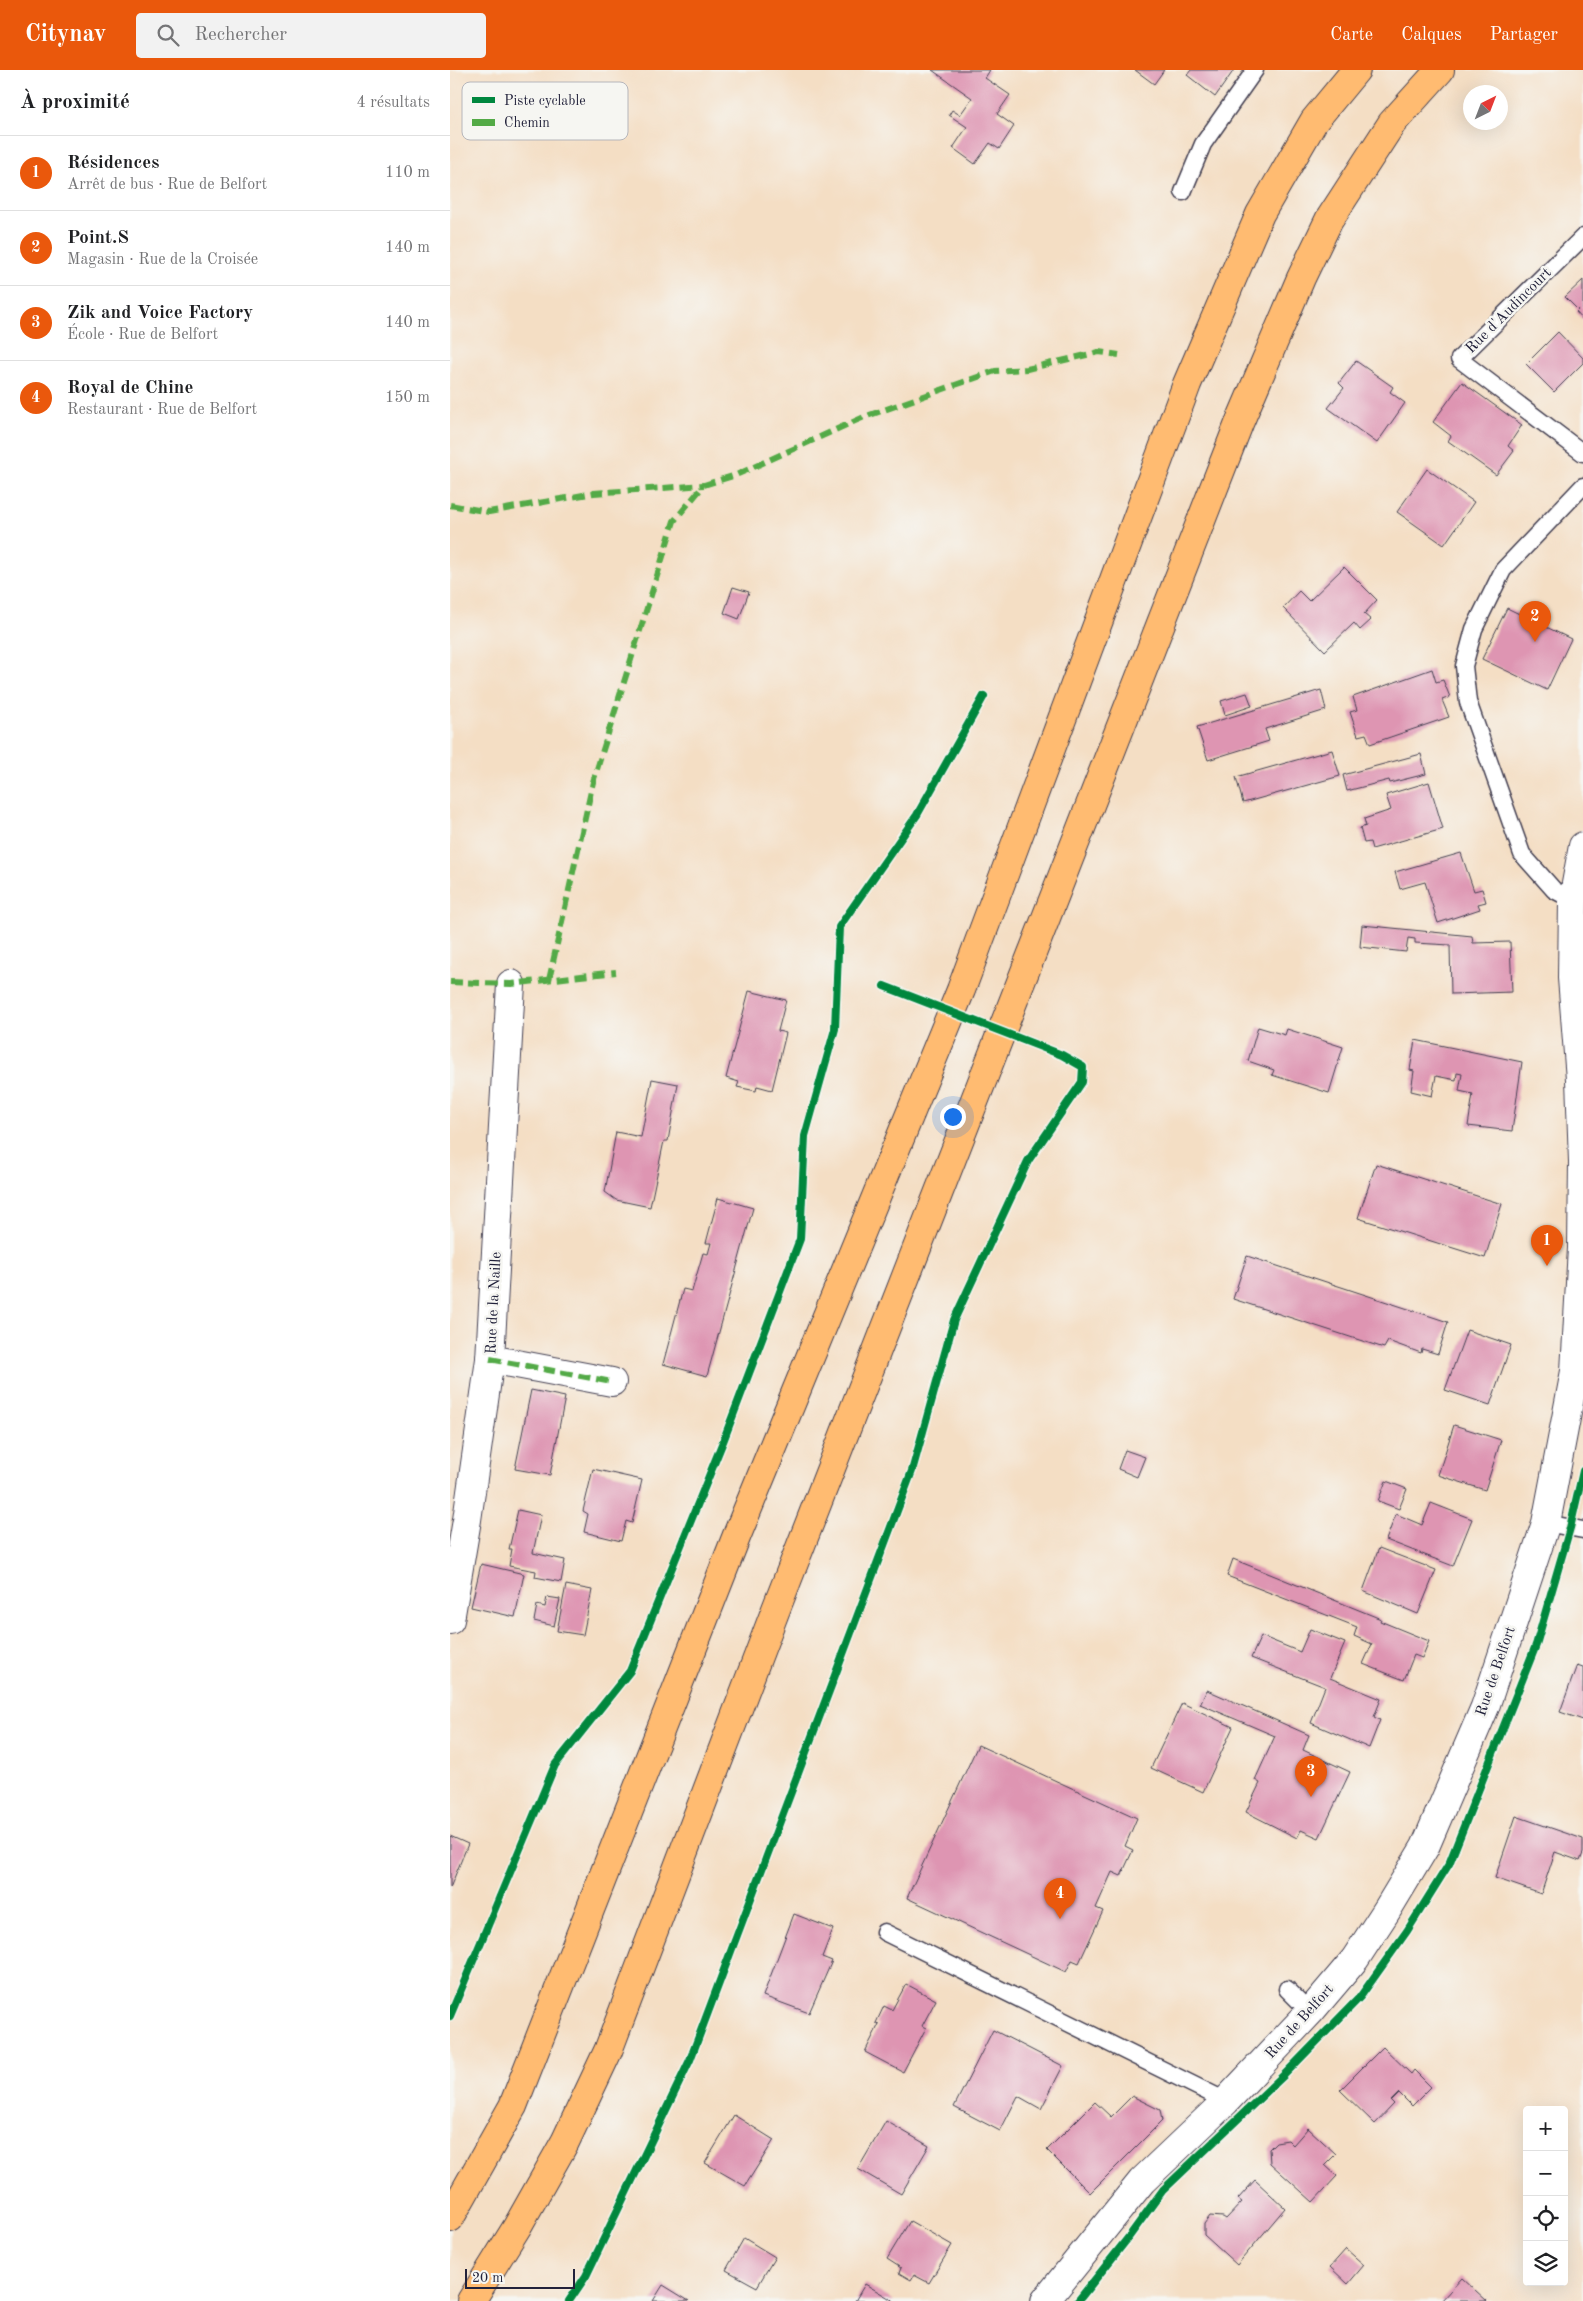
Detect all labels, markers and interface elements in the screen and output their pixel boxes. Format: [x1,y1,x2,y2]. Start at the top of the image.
search box [136,13,486,58]
icon: search [154,21,182,49]
text: Citynav [25,23,106,47]
text: Rechercher [194,26,287,45]
text: Carte [1330,26,1373,44]
text: Calques [1401,26,1462,44]
text: Partager [1490,26,1558,44]
legend [462,82,628,140]
north arrow [1463,85,1508,130]
text: À proximité [20,92,130,113]
text: Piste cyclable [504,94,586,108]
text: 4 résultats [356,95,430,111]
text: Chemin [504,116,550,130]
text: Résidences [67,154,159,173]
text: 1 [31,165,41,181]
text: 110 m [385,165,430,181]
text: Arrêt de bus · Rue de Belfort [67,177,267,193]
text: Point.S [67,229,129,248]
text: 2 [31,240,41,256]
text: 140 m [385,240,430,256]
text: Magasin · Rue de la Croisée [67,252,258,268]
street label: Rue d'Audincourt [1463,265,1555,357]
text: Zik and Voice Factory [67,304,253,323]
text: 3 [31,315,41,331]
text: 140 m [385,315,430,331]
text: École · Rue de Belfort [67,327,218,343]
text: Royal de Chine [67,379,193,398]
text: 4 [31,390,41,406]
text: 150 m [385,390,430,406]
text: Restaurant · Rue de Belfort [67,402,257,418]
pin: 2 [1519,601,1551,642]
your location [940,1104,966,1130]
pin: 1 [1531,1225,1563,1266]
street label: Rue de la Naille [484,1251,505,1355]
street label: Rue de Belfort [1474,1625,1519,1718]
pin: 3 [1295,1756,1327,1797]
pin: 4 [1044,1878,1076,1919]
street label: Rue de Belfort [1263,1982,1337,2062]
map controls [1523,2106,1568,2286]
button: + [1523,2106,1568,2151]
button: − [1523,2151,1568,2196]
button: locate [1523,2196,1568,2241]
button: layers [1523,2241,1568,2286]
scale bar [465,2266,575,2289]
text: 20 m [472,2271,503,2285]

